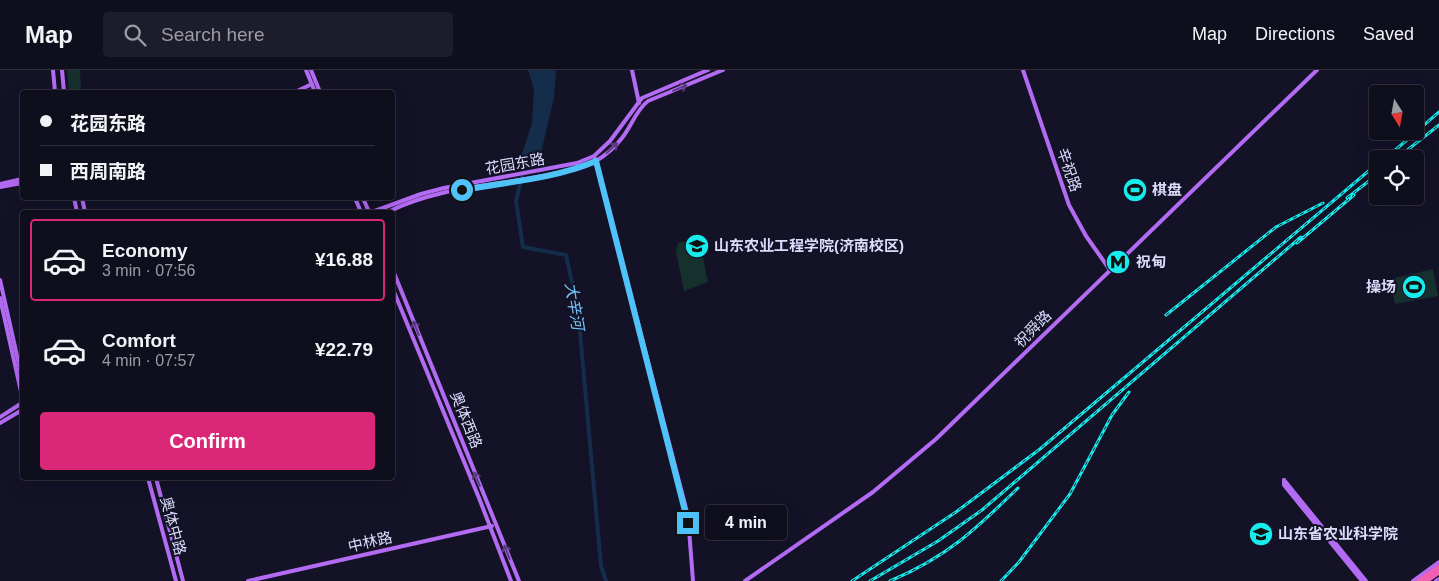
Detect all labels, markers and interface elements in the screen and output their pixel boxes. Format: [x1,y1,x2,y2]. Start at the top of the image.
search box [103,12,453,57]
text: Map [25,21,73,48]
icon: search [121,21,149,49]
text: Search here [161,24,265,45]
text: Map [1192,24,1227,44]
text: Directions [1255,24,1335,44]
text: Saved [1363,24,1414,44]
one-way arrow [672,83,687,92]
north arrow [1369,85,1424,140]
map controls [1369,85,1424,205]
text: 花园东路 [70,113,146,134]
one-way arrow [606,142,619,154]
street label: 辛祝路 [1054,146,1085,194]
street label: 花园东路 [484,150,546,177]
button: locate [1369,150,1424,205]
text: 西周南路 [70,161,146,182]
sports icon: 棋盘 [1122,177,1148,203]
route start [451,179,473,201]
place label: 棋盘 [1152,181,1182,198]
school or university icon: 山东农业工程学院(济南校区) [684,233,710,259]
place label: 山东农业工程学院(济南校区) [714,237,904,254]
icon: car [42,238,87,283]
text: Economy [102,240,188,261]
text: ¥16.88 [315,249,373,270]
metro station icon: 祝甸 [1105,249,1131,275]
place label: 祝甸 [1136,253,1166,270]
text: 3 min · 07:56 [102,262,195,279]
sports icon: 操场 [1401,274,1427,300]
place label: 操场 [1366,278,1396,295]
water label: 大辛河 [562,281,587,334]
street label: 祝舜路 [1011,307,1055,351]
one-way arrow [411,321,421,336]
icon: car [42,328,87,373]
text: Comfort [102,330,176,351]
text: ¥22.79 [315,339,373,360]
text: 4 min · 07:57 [102,352,195,369]
street label: 奥体西路 [447,389,486,451]
button: Confirm [40,412,375,470]
one-way arrow [472,472,482,487]
street label: 奥体中路 [158,495,189,557]
callout: 4 min [706,506,788,540]
route end [677,512,699,534]
text: 4 min [725,514,767,531]
school or university icon: 山东省农业科学院 [1248,521,1274,547]
place label: 山东省农业科学院 [1278,525,1398,542]
street label: 中林路 [346,528,394,555]
one-way arrow [502,545,511,561]

